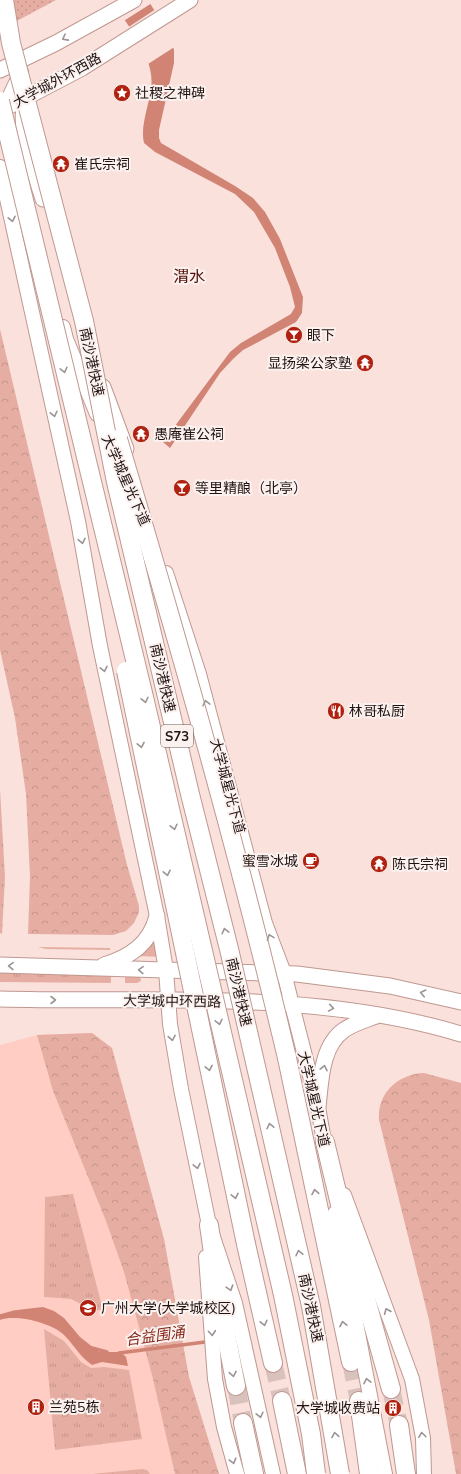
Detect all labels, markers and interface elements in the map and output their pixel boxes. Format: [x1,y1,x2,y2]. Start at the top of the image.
one-way arrow [62,34,69,41]
street label: 大学城外环西路 [10,48,104,112]
place icon: 社稷之神碑 [112,83,132,103]
place label: 社稷之神碑 [135,84,205,102]
temple icon: 崔氏宗祠 [51,154,71,174]
place label: 崔氏宗祠 [74,155,130,173]
one-way arrow [7,216,15,222]
district label: 渭水 [173,266,205,286]
bar icon: 眼下 [284,325,304,345]
street label: 南沙港快速 [76,326,108,398]
place label: 眼下 [307,326,335,344]
temple icon: 显扬梁公家塾 [355,353,375,373]
place label: 显扬梁公家塾 [268,354,352,372]
one-way arrow [60,367,68,373]
one-way arrow [50,411,58,417]
temple icon: 愚庵崔公祠 [131,424,151,444]
place label: 愚庵崔公祠 [154,425,224,443]
street label: 大学城星光下道 [98,432,154,528]
bar icon: 等里精酿（北亭） [172,478,192,498]
place label: 等里精酿（北亭） [195,479,307,497]
one-way arrow [78,538,86,544]
street label: 南沙港快速 [146,642,180,714]
one-way arrow [100,666,108,672]
one-way arrow [140,697,148,704]
one-way arrow [203,700,211,707]
restaurant icon: 林哥私厨 [326,701,346,721]
place label: 林哥私厨 [349,702,405,720]
road number: S73 [161,725,193,747]
street label: 大学城星光下道 [207,736,249,836]
one-way arrow [136,742,144,749]
one-way arrow [169,823,178,830]
cafe icon: 蜜雪冰城 [301,851,321,871]
place label: 蜜雪冰城 [242,852,298,870]
temple icon: 陈氏宗祠 [369,854,389,874]
place label: 陈氏宗祠 [392,855,448,873]
one-way arrow [163,869,171,876]
one-way arrow [221,928,229,935]
one-way arrow [266,933,275,940]
street label: 南沙港快速 [222,956,256,1028]
one-way arrow [8,962,14,970]
one-way arrow [138,965,144,974]
one-way arrow [420,989,426,997]
street label: 大学城中环西路 [123,991,221,1011]
one-way arrow [50,996,56,1004]
one-way arrow [328,1003,334,1012]
one-way arrow [215,1019,223,1025]
one-way arrow [167,1035,176,1041]
street label: 大学城星光下道 [294,1049,334,1149]
one-way arrow [204,1065,212,1072]
one-way arrow [319,1065,327,1072]
one-way arrow [266,1123,274,1129]
one-way arrow [192,1163,200,1169]
one-way arrow [312,1189,320,1195]
one-way arrow [231,1192,239,1199]
one-way arrow [295,1250,304,1257]
street label: 南沙港快速 [295,1272,327,1344]
one-way arrow [225,1284,234,1291]
school or university icon: 广州大学(大学城校区) [78,1298,98,1318]
place label: 广州大学(大学城校区) [101,1299,236,1317]
one-way arrow [384,1307,392,1315]
one-way arrow [260,1320,268,1326]
one-way arrow [339,1321,347,1327]
water label: 合益围涌 [124,1322,188,1349]
one-way arrow [207,1330,216,1336]
one-way arrow [229,1370,237,1377]
one-way arrow [364,1378,372,1384]
building icon: 兰苑5栋 [26,1397,46,1417]
place label: 兰苑5栋 [49,1398,99,1416]
building icon: 大学城收费站 [383,1398,403,1418]
place label: 大学城收费站 [296,1399,380,1417]
one-way arrow [256,1412,264,1418]
one-way arrow [331,1432,339,1438]
one-way arrow [418,1432,427,1438]
one-way arrow [228,1457,237,1464]

